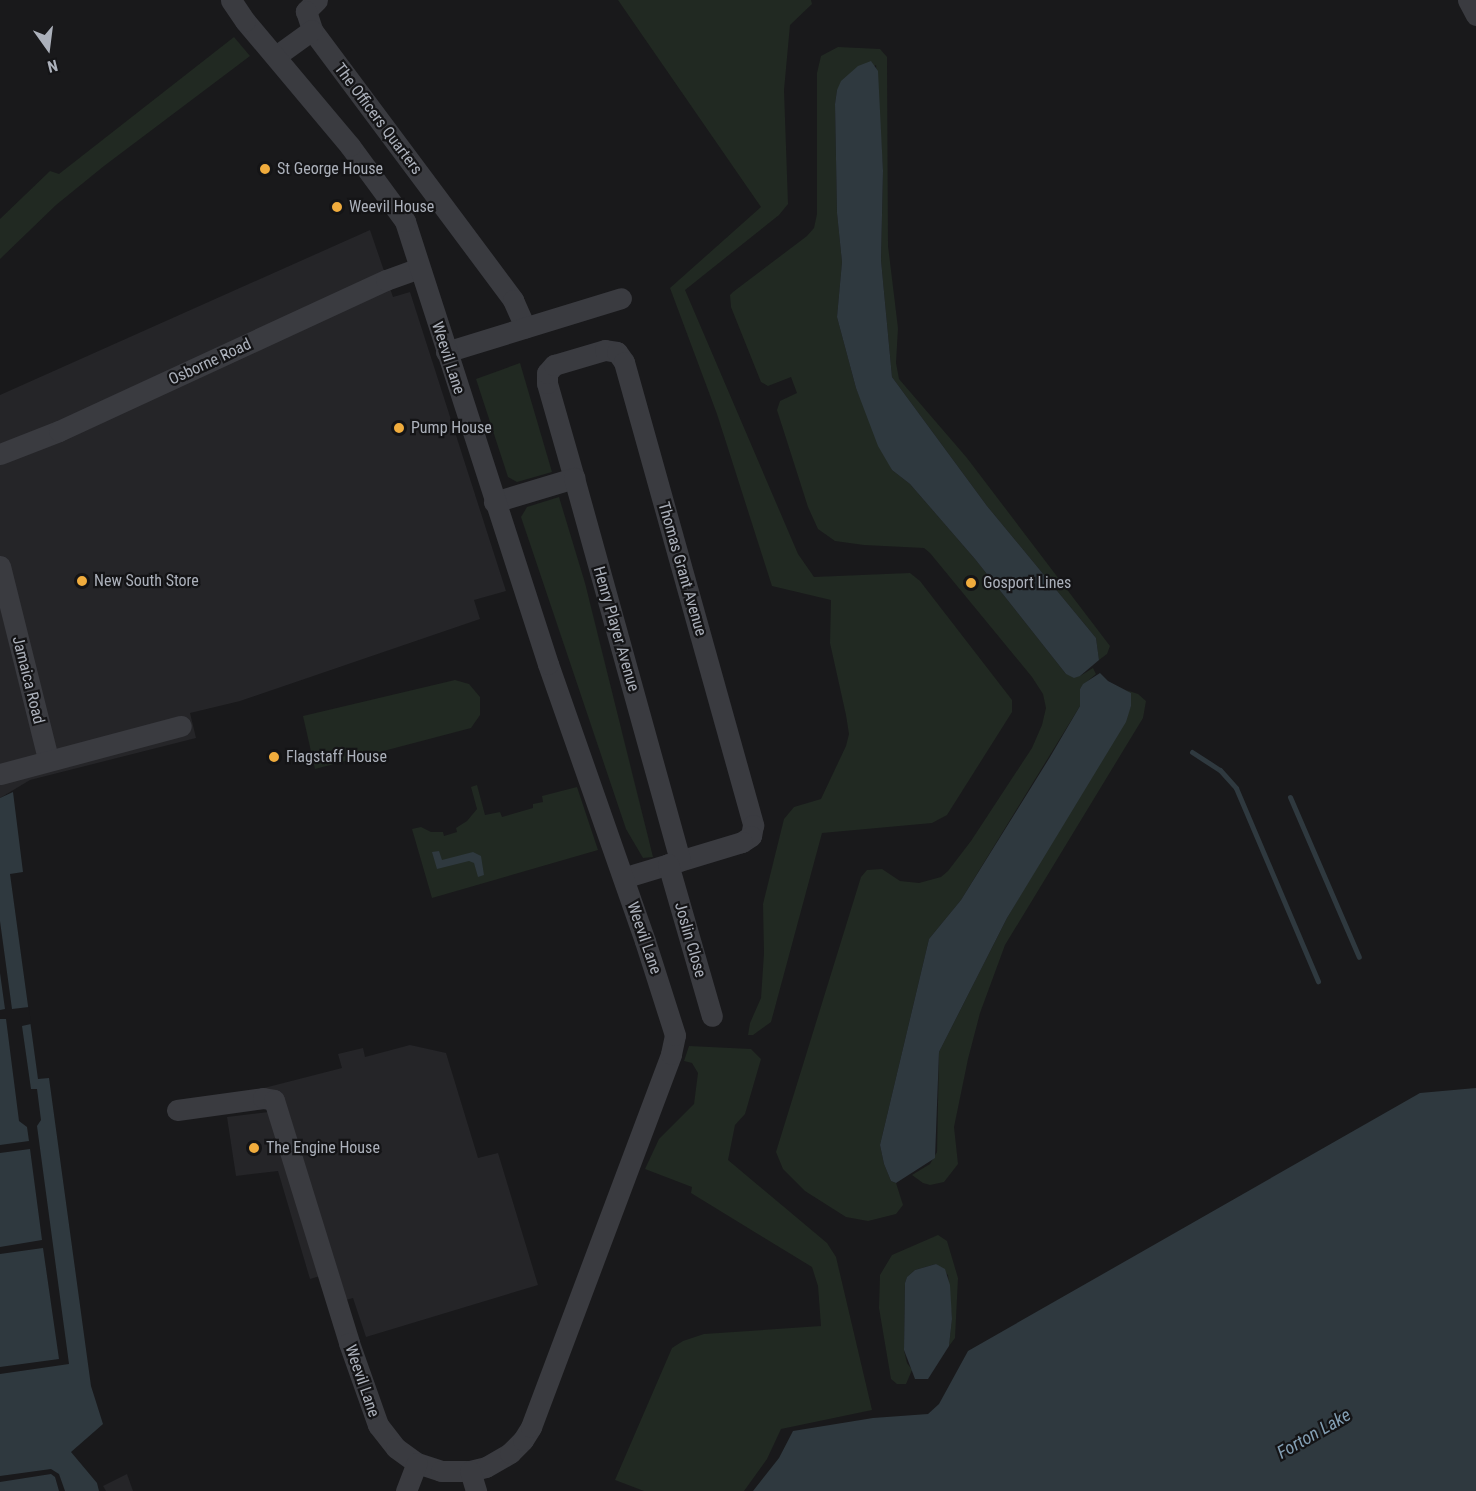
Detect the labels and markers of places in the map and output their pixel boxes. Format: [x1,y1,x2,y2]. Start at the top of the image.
place label: St George House [277,159,383,179]
marker: St George House [258,162,272,176]
place label: Weevil House [349,197,434,217]
marker: Weevil House [330,200,344,214]
place label: Pump House [411,418,492,438]
marker: Pump House [392,421,406,435]
place label: New South Store [94,571,199,591]
place label: Gosport Lines [983,573,1071,593]
marker: New South Store [75,574,89,588]
marker: Gosport Lines [964,576,978,590]
place label: Flagstaff House [286,747,387,767]
marker: Flagstaff House [267,750,281,764]
place label: The Engine House [266,1138,380,1158]
marker: The Engine House [247,1141,261,1155]

